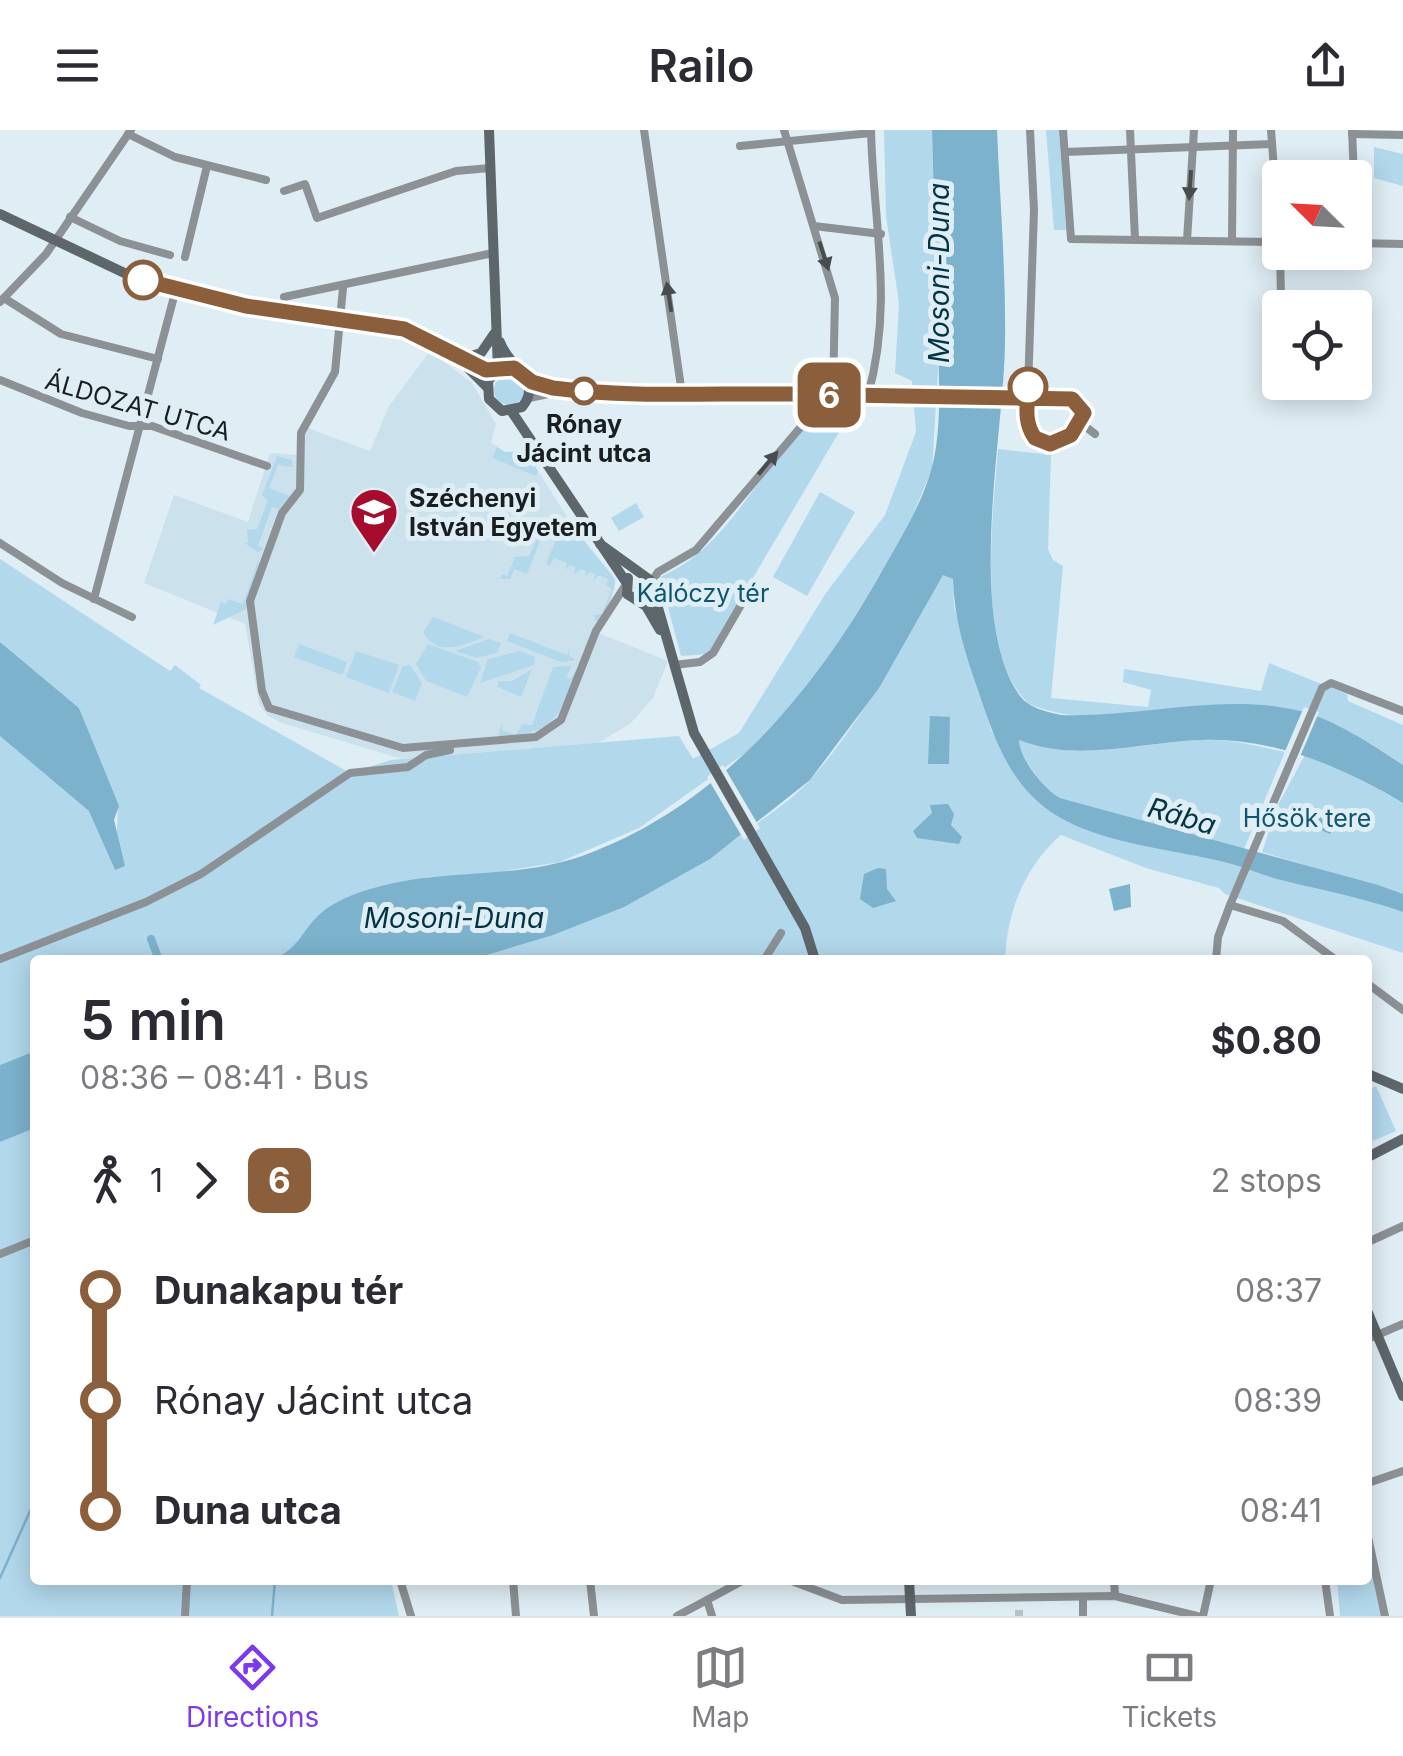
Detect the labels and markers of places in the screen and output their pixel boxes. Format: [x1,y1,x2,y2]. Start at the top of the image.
unlabelled marker [124,261,162,299]
unlabelled marker [1009,368,1047,406]
marker: Rónay Jácint utca [571,378,597,404]
place label: Rónay Jácint utca [516,409,652,468]
place label: Széchenyi István Egyetem [409,483,598,542]
school or university icon: Széchenyi István Egyetem [348,486,400,554]

